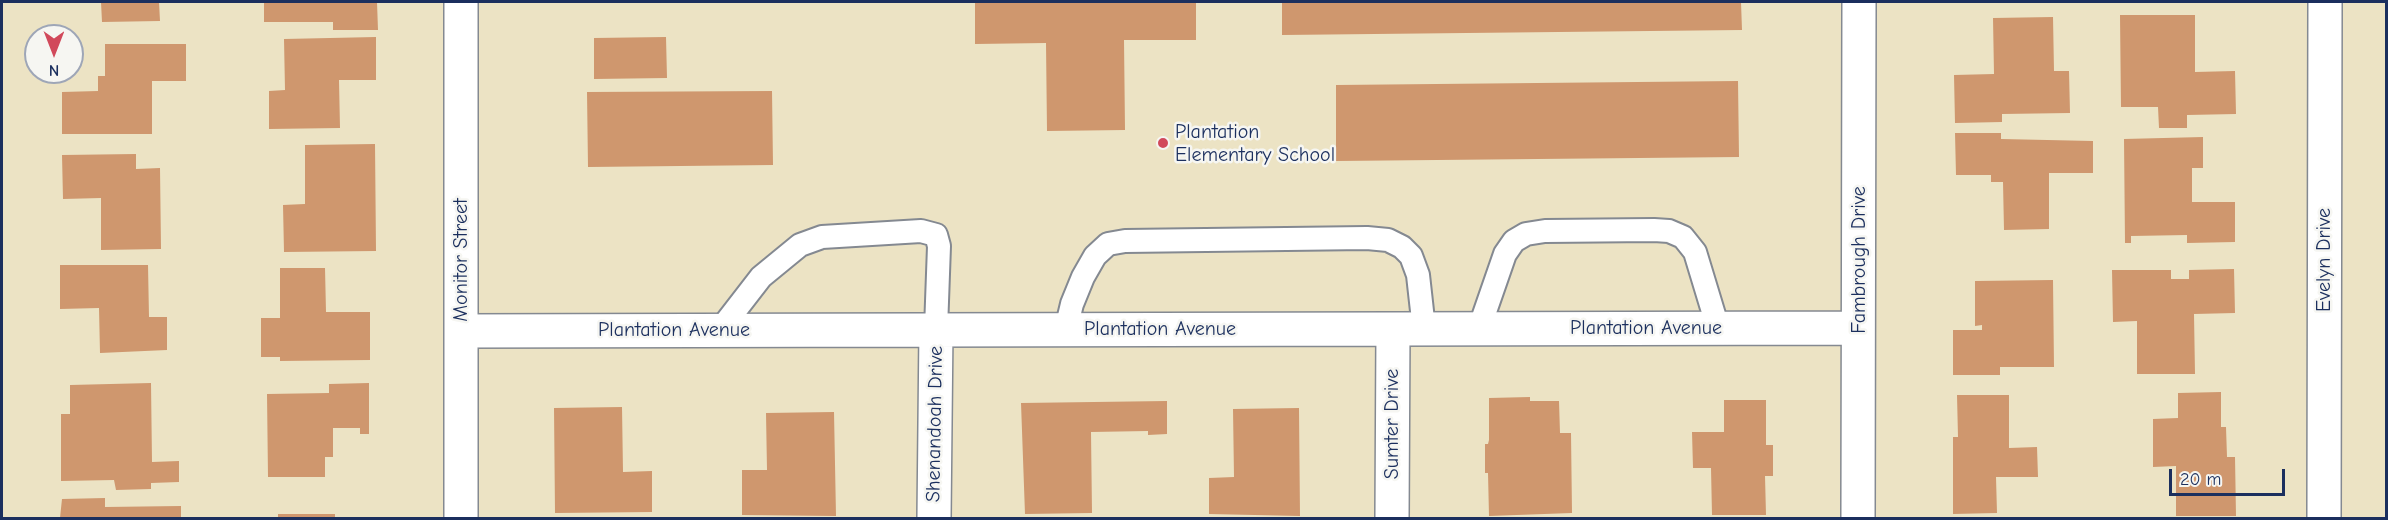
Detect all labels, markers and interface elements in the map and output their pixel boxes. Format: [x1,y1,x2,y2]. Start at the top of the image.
north arrow [24,24,84,84]
text: N [49,61,59,79]
place label: Plantation Elementary School [1175,120,1335,167]
marker: Plantation Elementary School [1156,136,1170,150]
street label: Fambrough Drive [1847,186,1871,334]
street label: Monitor Street [449,198,473,322]
street label: Evelyn Drive [2312,208,2336,312]
street label: Plantation Avenue [1570,316,1722,340]
street label: Plantation Avenue [1084,317,1236,341]
street label: Plantation Avenue [598,318,750,342]
street label: Shenandoah Drive [922,346,948,502]
street label: Sumter Drive [1380,369,1404,479]
scale bar [2172,457,2288,495]
text: 20 m [2180,469,2221,490]

